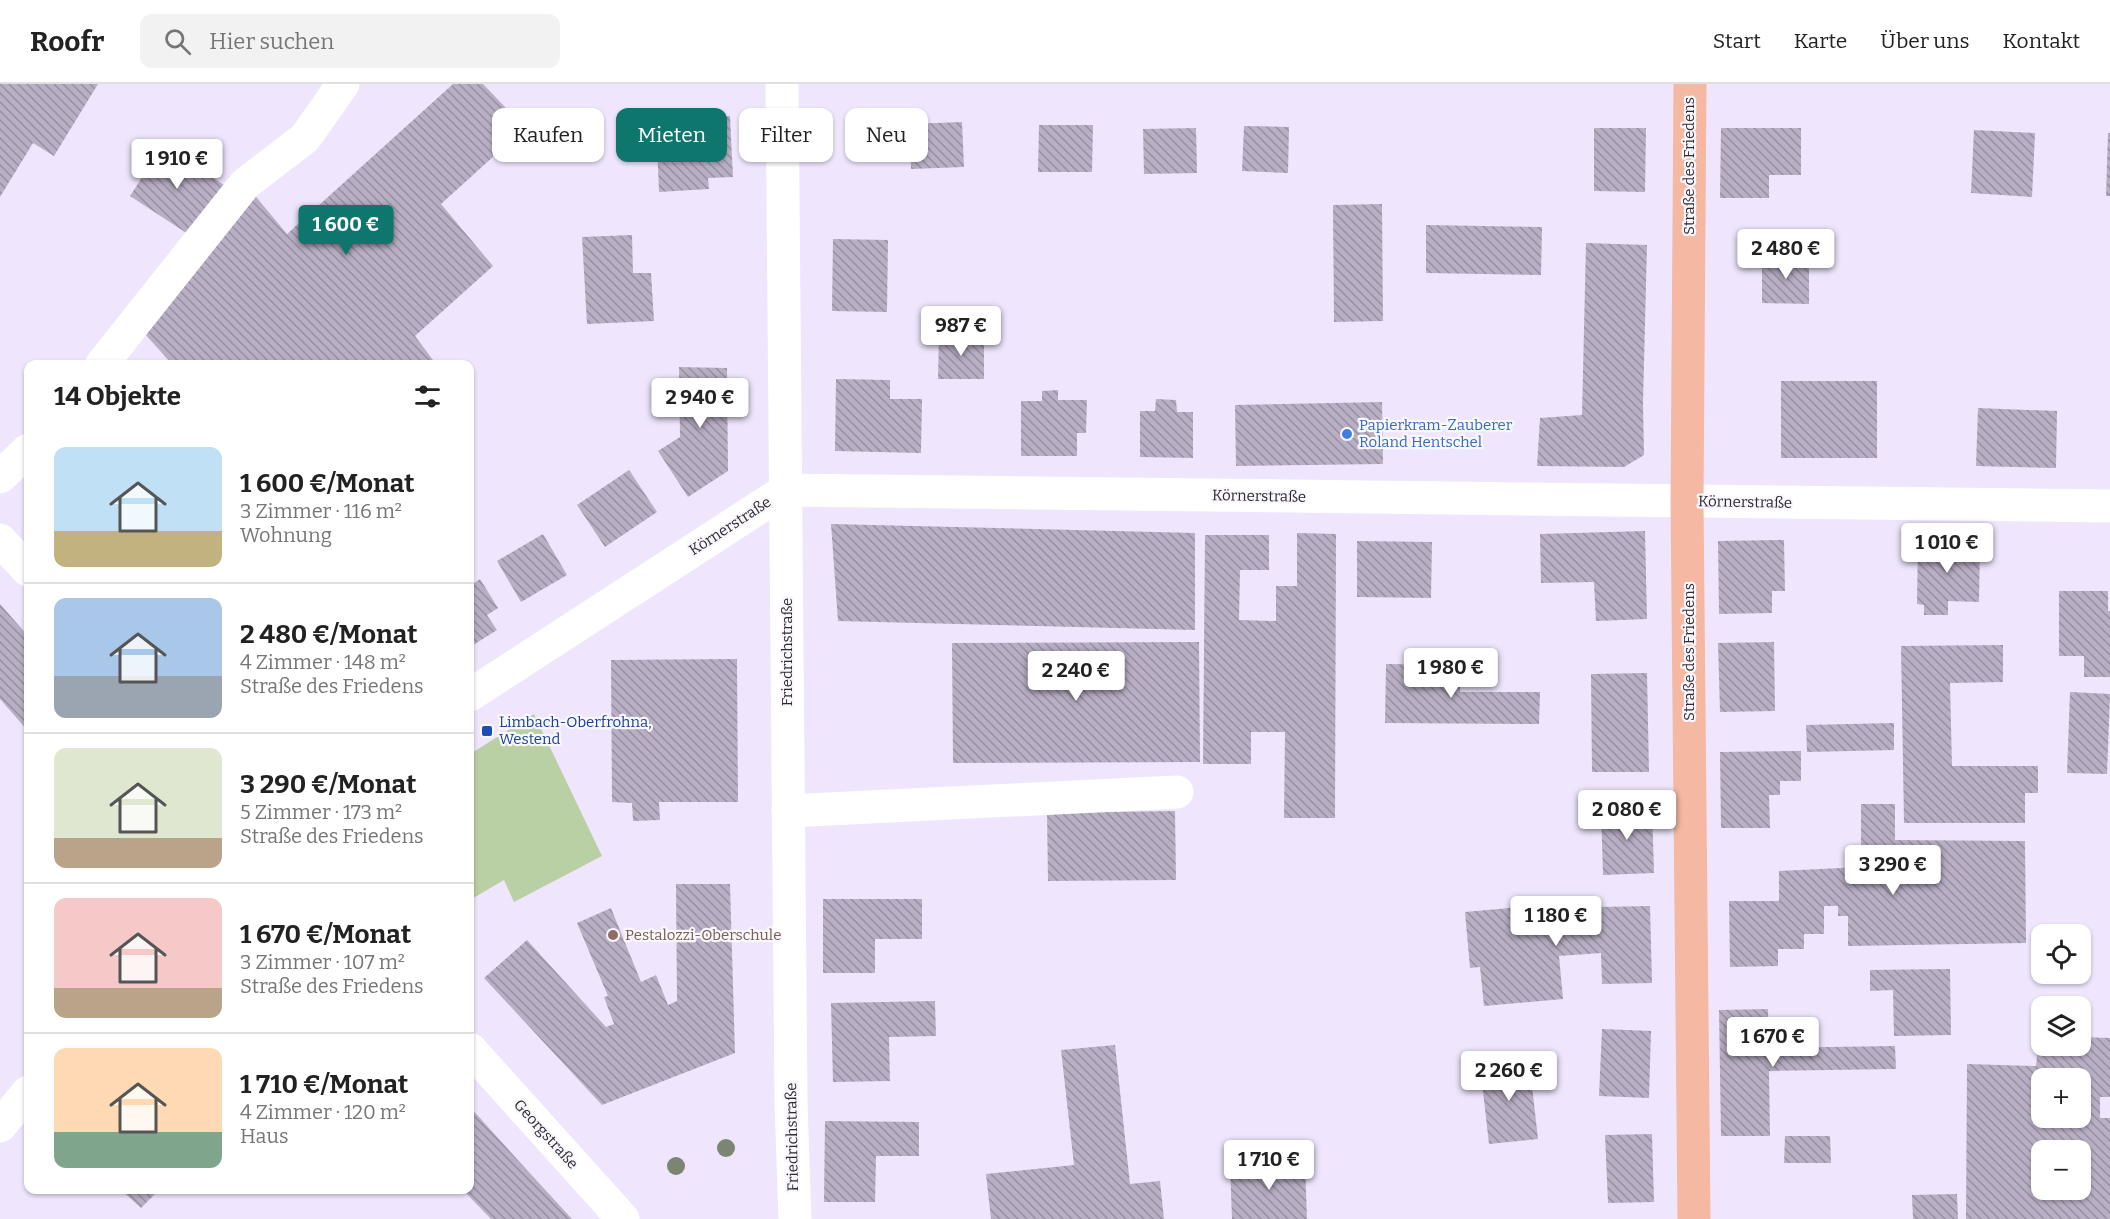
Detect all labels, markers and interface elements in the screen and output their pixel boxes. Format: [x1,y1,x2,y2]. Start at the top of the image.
search box [140,14,560,68]
text: Roofr [30,25,104,58]
icon: search [161,25,194,58]
text: Hier suchen [209,28,334,55]
text: Start [1713,28,1761,54]
text: Karte [1794,28,1847,54]
text: Über uns [1880,28,1970,54]
text: Kontakt [2003,28,2080,54]
street label: Straße des Friedens [1680,97,1698,235]
chip: Kaufen [492,108,604,162]
chip: Mieten [616,108,727,162]
chip: Filter [739,108,833,162]
chip: Neu [845,108,928,162]
pin: 1 910 € [122,139,232,190]
text: 1 910 € [146,146,208,170]
pin: 1 600 € [291,205,401,256]
text: 1 600 € [313,212,379,236]
pin: 2 480 € [1731,229,1841,280]
text: 2 480 € [1751,236,1821,260]
pin: 987 € [919,306,1003,357]
text: 987 € [935,313,987,337]
pin: 2 940 € [645,378,755,429]
icon: filters [411,380,444,413]
text: 14 Objekte [54,381,181,412]
text: 2 940 € [665,385,735,409]
place label: Papierkram-Zauberer Roland Hentschel [1359,416,1513,451]
marker: Papierkram-Zauberer Roland Hentschel [1340,427,1354,441]
text: 1 600 €/Monat [240,468,415,499]
icon: home [102,471,174,543]
street label: Körnerstraße [1212,486,1306,506]
street label: Körnerstraße [1698,492,1792,512]
street label: Körnerstraße [686,493,774,559]
text: 3 Zimmer · 116 m² [240,499,402,523]
text: Wohnung [240,523,332,547]
pin: 1 010 € [1892,523,2002,574]
text: 1 010 € [1915,530,1979,554]
street label: Straße des Friedens [1680,583,1698,721]
street label: Friedrichstraße [778,598,796,706]
text: 2 480 €/Monat [240,619,418,650]
icon: home [102,622,174,694]
pin: 1 980 € [1396,648,1506,699]
text: 4 Zimmer · 148 m² [240,650,406,674]
pin: 2 240 € [1021,651,1131,702]
text: 1 980 € [1418,655,1484,679]
text: 2 240 € [1042,658,1110,682]
text: Straße des Friedens [240,674,424,698]
place label: Limbach-Oberfrohna, Westend [499,713,652,748]
marker: Limbach-Oberfrohna, Westend [480,724,494,738]
text: 3 290 €/Monat [240,769,416,800]
icon: home [102,772,174,844]
pin: 2 080 € [1572,790,1682,841]
text: 2 080 € [1592,797,1662,821]
text: 5 Zimmer · 173 m² [240,800,402,824]
text: Straße des Friedens [240,824,424,848]
pin: 3 290 € [1838,845,1948,896]
text: 3 290 € [1859,852,1927,876]
pin: 1 180 € [1501,896,1611,947]
text: 1 180 € [1524,903,1588,927]
text: 1 670 €/Monat [240,919,411,950]
icon: home [102,922,174,994]
map controls [2031,924,2091,1200]
button: locate [2031,924,2091,984]
place label: Pestalozzi-Oberschule [625,926,781,944]
marker: Pestalozzi-Oberschule [606,928,620,942]
text: 3 Zimmer · 107 m² [240,950,405,974]
text: Straße des Friedens [240,974,424,998]
button: layers [2031,996,2091,1056]
pin: 1 670 € [1718,1017,1828,1068]
text: 1 670 € [1741,1024,1805,1048]
pin: 2 260 € [1454,1051,1564,1102]
text: 2 260 € [1475,1058,1543,1082]
button: + [2031,1068,2091,1128]
text: 1 710 €/Monat [240,1069,408,1100]
icon: home [102,1072,174,1144]
street label: Friedrichstraße [782,1083,802,1191]
street label: Georgstraße [510,1096,582,1172]
text: 4 Zimmer · 120 m² [240,1100,406,1124]
text: Haus [240,1124,289,1148]
pin: 1 710 € [1214,1140,1324,1191]
button: − [2031,1140,2091,1200]
text: 1 710 € [1238,1147,1300,1171]

